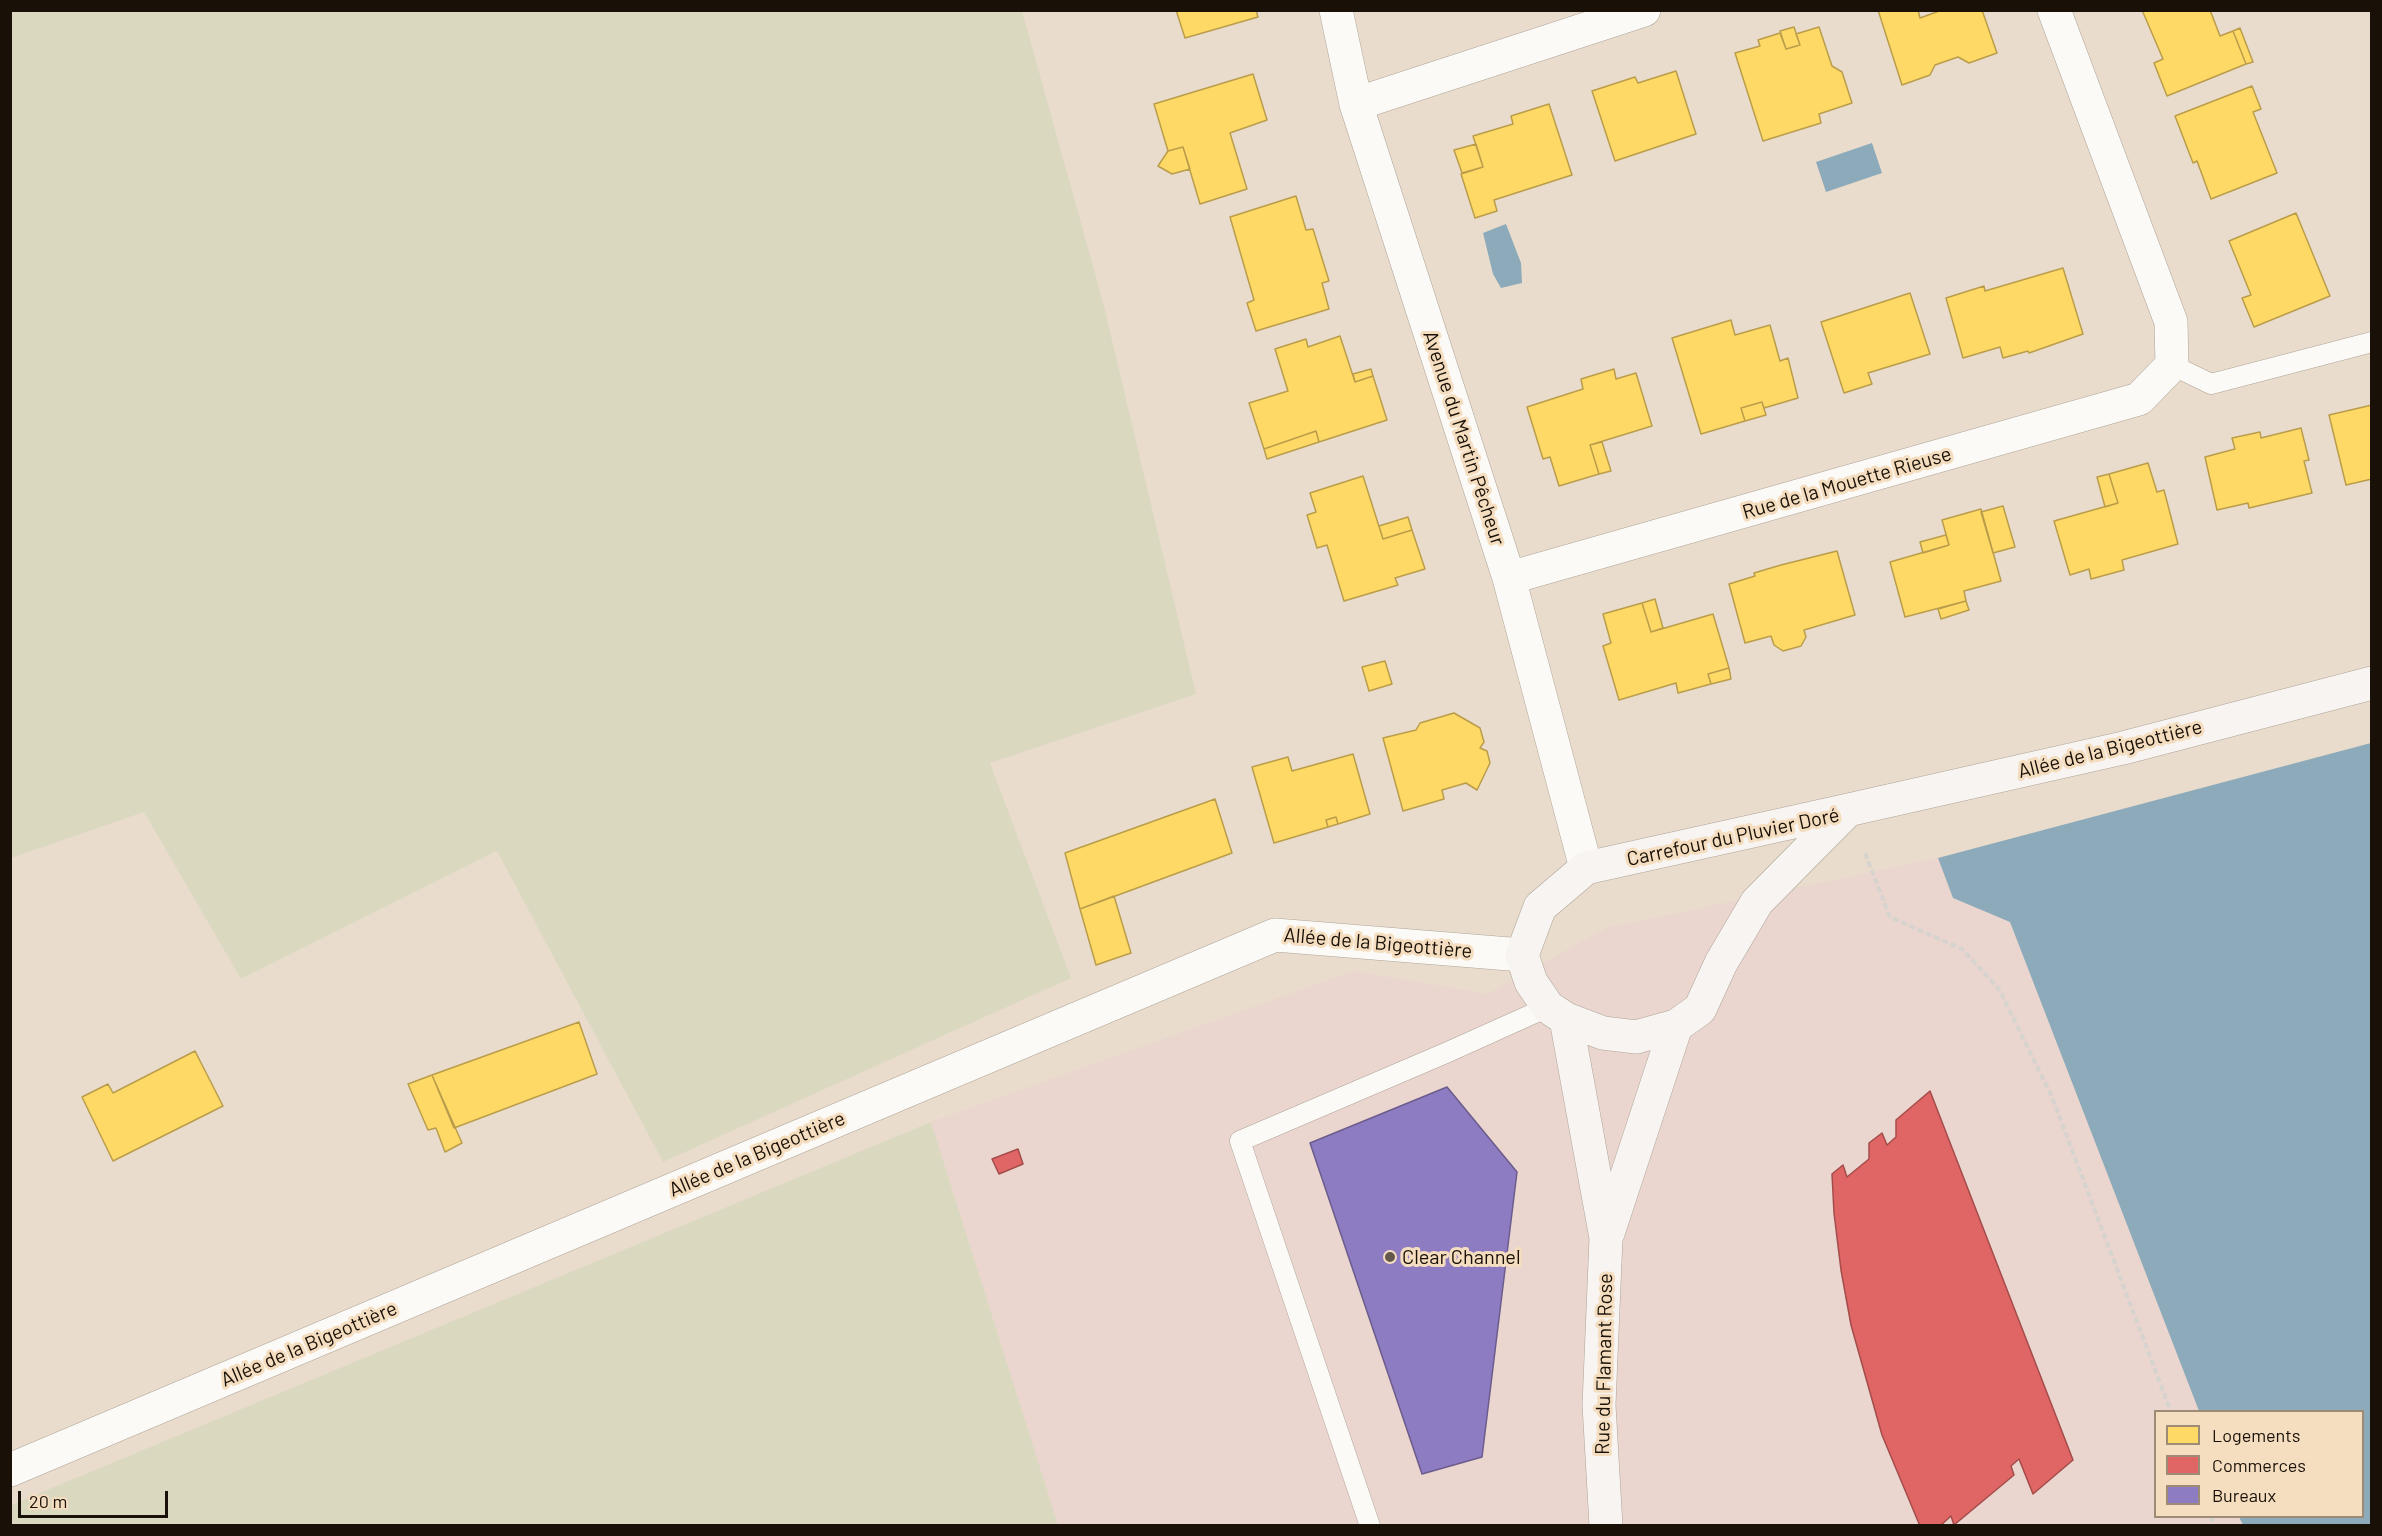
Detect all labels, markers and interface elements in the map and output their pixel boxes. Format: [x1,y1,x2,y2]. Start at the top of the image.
street label: Avenue du Martin Pêcheur [1418,328,1510,548]
street label: Rue de la Mouette Rieuse [1740,442,1954,524]
street label: Allée de la Bigeottière [2015,714,2205,784]
street label: Carrefour du Pluvier Doré [1625,803,1841,871]
street label: Allée de la Bigeottière [1283,923,1473,963]
street label: Allée de la Bigeottière [665,1106,849,1202]
place label: Clear Channel [1402,1245,1521,1269]
marker: Clear Channel [1383,1250,1397,1264]
street label: Rue du Flamant Rose [1590,1273,1618,1455]
street label: Allée de la Bigeottière [217,1296,401,1392]
legend [2154,1410,2364,1518]
text: Logements [2212,1424,2301,1446]
text: Commerces [2212,1454,2306,1476]
scale bar [21,1479,171,1517]
text: Bureaux [2212,1484,2276,1506]
text: 20 m [29,1490,67,1512]

